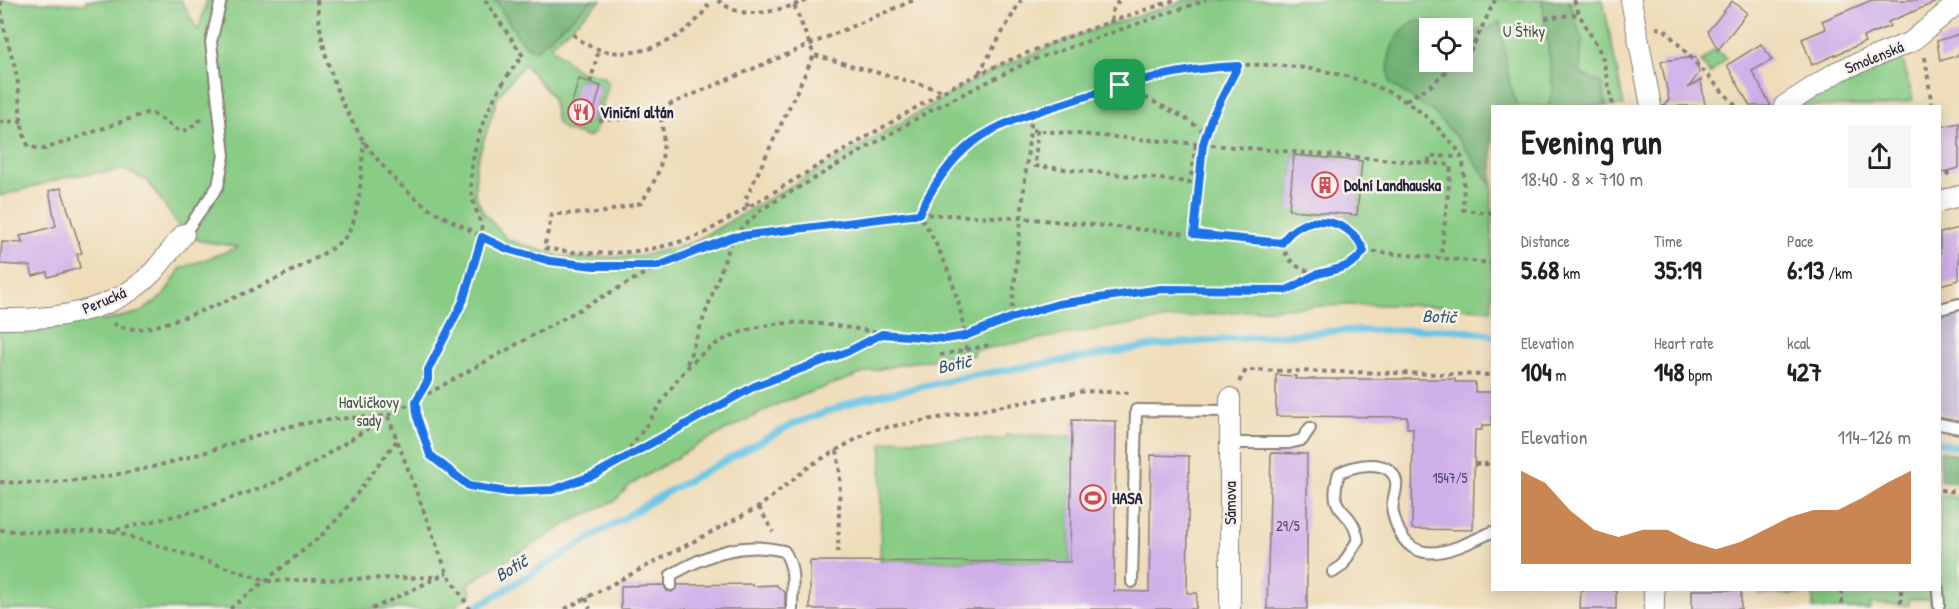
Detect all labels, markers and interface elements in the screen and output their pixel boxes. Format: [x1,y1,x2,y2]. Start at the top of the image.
map controls [1419,18,1473,72]
button: locate [1419,18,1473,72]
park label: U Štiky [1503,20,1545,42]
street label: Smolenská [1841,35,1907,79]
pin [1094,59,1145,110]
icon: arrive [1103,68,1136,101]
restaurant icon: Viniční altán [566,97,596,127]
place label: Viniční altán [600,101,674,123]
text: Evening run [1521,120,1662,164]
button: share [1848,125,1911,188]
text: 18:40 · 8 × 710 m [1521,165,1643,192]
building icon: Dolní Landhauska [1310,170,1340,200]
place label: Dolní Landhauska [1344,174,1442,196]
text: Distance [1521,230,1570,252]
text: Time [1654,230,1682,252]
text: Pace [1787,230,1814,252]
text: 5.68 [1521,252,1559,287]
text: 35:19 [1654,252,1702,287]
text: 6:13 [1787,252,1825,287]
text: km [1559,262,1580,284]
text: /km [1825,262,1852,284]
street label: Perucká [79,281,129,319]
water label: Botič [1422,303,1459,329]
text: Elevation [1521,332,1574,354]
text: Heart rate [1654,332,1714,354]
text: kcal [1787,332,1810,354]
water label: Botič [935,348,976,380]
text: 104 [1521,354,1552,389]
text: 148 [1654,354,1684,389]
text: 427 [1787,354,1822,389]
text: m [1552,364,1566,386]
text: bpm [1684,364,1712,386]
park label: Havlíčkovy sady [339,391,399,431]
text: Elevation [1521,423,1587,450]
text: 114–126 m [1838,423,1911,450]
house number: 1547/5 [1432,468,1468,487]
street label: Sámova [1219,481,1241,525]
sports icon: HASA [1078,483,1108,513]
place label: HASA [1112,487,1143,509]
house number: 29/5 [1276,516,1300,535]
water label: Botič [490,547,534,587]

